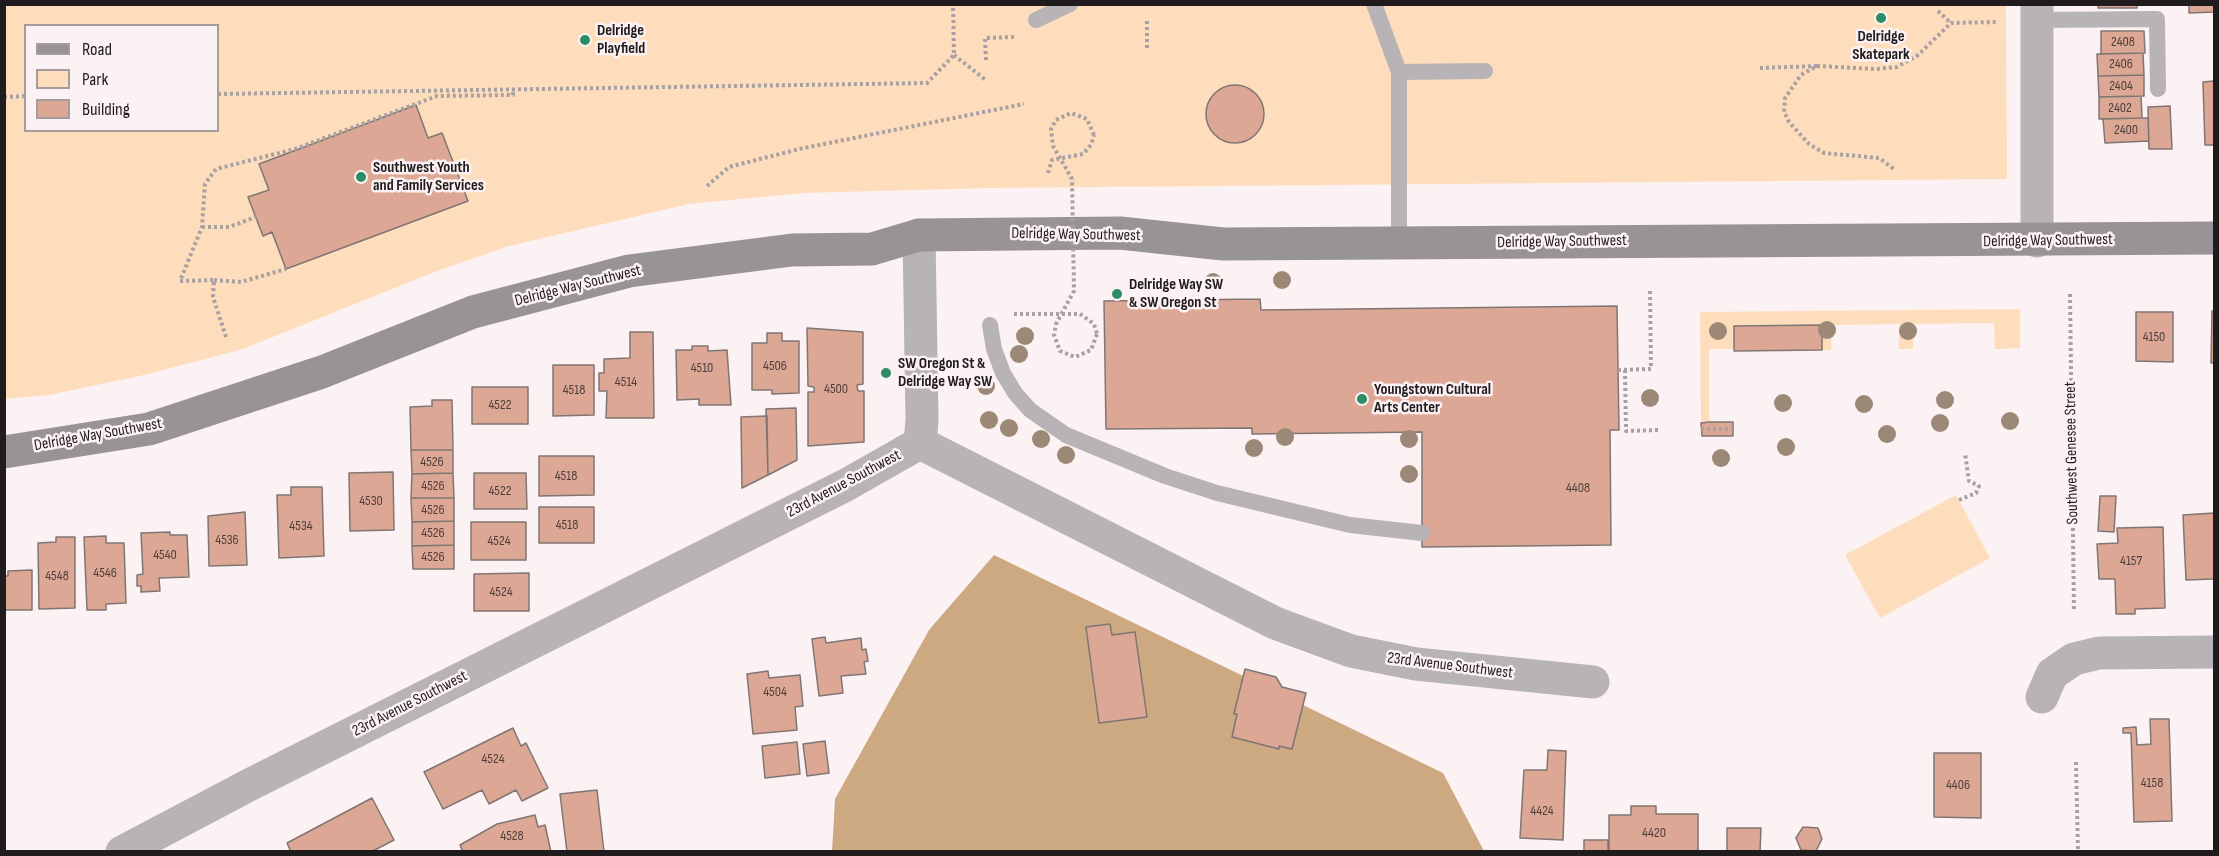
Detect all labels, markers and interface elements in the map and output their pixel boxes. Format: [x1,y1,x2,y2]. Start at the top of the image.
marker: Delridge Skatepark [1874,11,1888,25]
place label: Delridge Playfield [597,21,645,59]
legend [24,24,219,132]
place label: Delridge Skatepark [1852,27,1910,65]
marker: Delridge Playfield [578,33,592,47]
house number: 2408 [2111,34,2135,50]
text: Road [82,39,112,60]
house number: 2406 [2109,56,2133,72]
text: Park [82,69,108,90]
house number: 2404 [2109,78,2133,94]
text: Building [82,99,130,120]
house number: 2402 [2108,100,2132,116]
house number: 2400 [2114,122,2138,138]
place label: Southwest Youth and Family Services [373,158,484,196]
marker: Southwest Youth and Family Services [354,170,368,184]
street label: Delridge Way Southwest [1011,224,1141,246]
street label: Delridge Way Southwest [1983,230,2113,252]
street label: Delridge Way Southwest [1497,231,1627,253]
street label: Delridge Way Southwest [513,261,643,311]
place label: Delridge Way SW & SW Oregon St [1129,275,1223,313]
marker: Delridge Way SW & SW Oregon St [1110,287,1124,301]
house number: 4150 [2143,329,2165,345]
place label: SW Oregon St & Delridge Way SW [898,354,992,392]
house number: 4506 [763,358,787,374]
house number: 4510 [691,360,713,376]
marker: SW Oregon St & Delridge Way SW [879,366,893,380]
house number: 4514 [615,374,637,390]
place label: Youngstown Cultural Arts Center [1374,380,1491,418]
house number: 4500 [824,381,848,397]
street label: Southwest Genesee Street [2061,381,2083,525]
house number: 4518 [563,382,585,398]
marker: Youngstown Cultural Arts Center [1355,392,1369,406]
house number: 4522 [488,397,512,413]
street label: Delridge Way Southwest [33,414,163,456]
street label: 23rd Avenue Southwest [784,446,904,522]
house number: 4526 [420,454,444,470]
house number: 4518 [555,468,577,484]
house number: 4526 [421,478,445,494]
house number: 4408 [1566,480,1590,496]
house number: 4522 [488,483,512,499]
house number: 4530 [359,493,383,509]
house number: 4526 [421,502,445,518]
house number: 4518 [556,517,578,533]
house number: 4534 [289,518,313,534]
house number: 4526 [421,525,445,541]
house number: 4536 [215,532,239,548]
house number: 4524 [487,533,511,549]
house number: 4540 [153,547,177,563]
house number: 4526 [421,549,445,565]
house number: 4157 [2120,553,2142,569]
house number: 4546 [93,565,117,581]
house number: 4548 [45,568,69,584]
house number: 4524 [489,584,513,600]
street label: 23rd Avenue Southwest [1386,649,1514,683]
street label: 23rd Avenue Southwest [349,667,471,741]
house number: 4504 [763,684,787,700]
house number: 4524 [481,751,505,767]
house number: 4158 [2141,775,2163,791]
house number: 4406 [1946,777,1970,793]
house number: 4424 [1530,803,1554,819]
house number: 4420 [1642,825,1666,841]
house number: 4528 [500,828,524,844]

